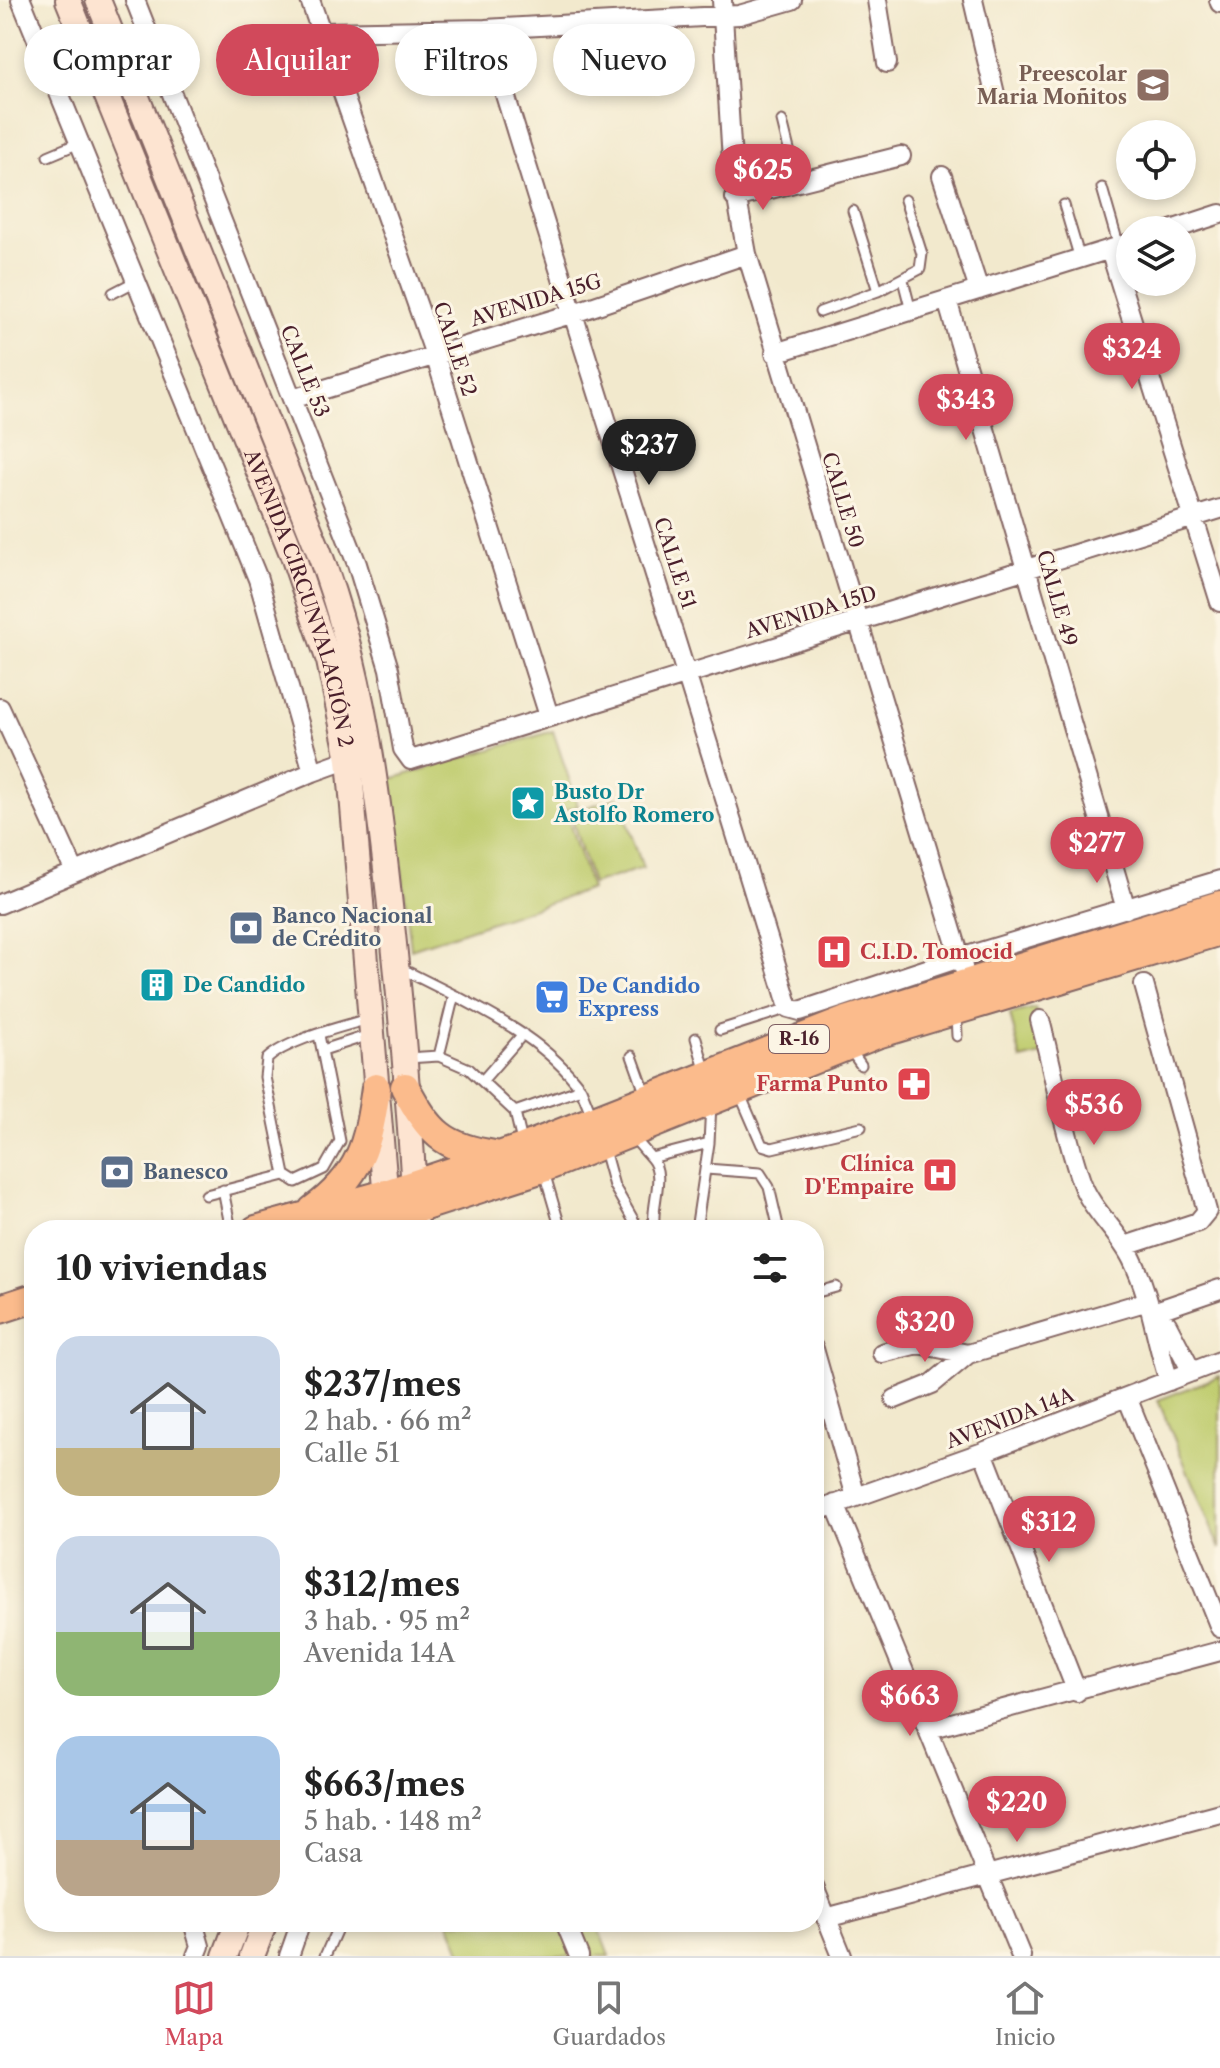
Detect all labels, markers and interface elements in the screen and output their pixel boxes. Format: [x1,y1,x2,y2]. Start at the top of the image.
chip: Comprar [24,24,200,96]
chip: Alquilar [216,24,379,96]
chip: Filtros [395,24,537,96]
chip: Nuevo [553,24,695,96]
place label: Preescolar Maria Moñitos [977,62,1127,109]
school or university icon: Preescolar Maria Moñitos [1134,66,1172,104]
map controls [1116,120,1196,296]
button: locate [1116,120,1196,200]
pin: $625 [716,144,810,212]
text: $625 [733,154,793,186]
button: layers [1116,216,1196,296]
street label: AVENIDA 15G [467,269,604,332]
street label: CALLE 52 [428,299,482,399]
street label: CALLE 53 [276,321,334,421]
pin: $324 [1085,323,1179,391]
text: $324 [1102,333,1162,365]
pin: $343 [919,374,1013,442]
text: $343 [936,384,996,416]
pin: $237 [602,419,696,487]
text: $237 [620,429,678,461]
street label: AVENIDA CIRCUNVALACIÓN 2 [239,445,358,749]
street label: CALLE 50 [817,449,869,551]
street label: CALLE 51 [649,514,701,612]
street label: CALLE 49 [1032,547,1082,649]
street label: AVENIDA 15D [742,581,879,644]
place label: Busto Dr Astolfo Romero [553,780,714,827]
place icon: Busto Dr Astolfo Romero [509,784,547,822]
pin: $277 [1050,817,1144,885]
text: $277 [1068,827,1126,859]
place label: Banco Nacional de Crédito [272,904,433,951]
bank icon: Banco Nacional de Crédito [227,909,265,947]
hospital icon: C.I.D. Tomocid [815,933,853,971]
place label: C.I.D. Tomocid [860,940,1014,964]
building icon: De Candido [138,966,176,1004]
place label: De Candido [183,973,305,997]
place label: De Candido Express [578,974,700,1021]
supermarket icon: De Candido Express [533,978,571,1016]
road number: R-16 [769,1025,829,1053]
pharmacy icon: Farma Punto [895,1065,933,1103]
place label: Farma Punto [756,1072,888,1096]
pin: $536 [1047,1079,1141,1147]
text: $536 [1064,1089,1124,1121]
place label: Clínica D'Empaire [804,1152,914,1199]
bank icon: Banesco [98,1153,136,1191]
hospital icon: Clínica D'Empaire [921,1156,959,1194]
place label: Banesco [143,1160,228,1184]
icon: filters [748,1246,792,1290]
text: 10 viviendas [56,1247,267,1289]
pin: $320 [878,1296,972,1364]
text: $320 [894,1306,956,1338]
text: $237/mes [304,1363,462,1405]
icon: home [120,1368,216,1464]
street label: AVENIDA 14A [942,1382,1079,1454]
text: 2 hab. · 66 m² [304,1405,472,1437]
text: Calle 51 [304,1437,400,1469]
pin: $312 [1002,1496,1096,1564]
text: $312 [1021,1506,1077,1538]
text: $312/mes [304,1563,460,1605]
icon: home [120,1568,216,1664]
text: 3 hab. · 95 m² [304,1605,470,1637]
text: Avenida 14A [304,1637,455,1669]
pin: $663 [863,1670,957,1738]
text: $663 [880,1680,940,1712]
text: $663/mes [304,1763,465,1805]
icon: home [120,1768,216,1864]
pin: $220 [970,1776,1064,1844]
text: $220 [986,1786,1048,1818]
text: 5 hab. · 148 m² [304,1805,482,1837]
text: Casa [304,1837,363,1869]
tab: Mapa [165,1976,223,2051]
tab: Guardados [552,1976,666,2051]
tab: Inicio [995,1976,1055,2051]

